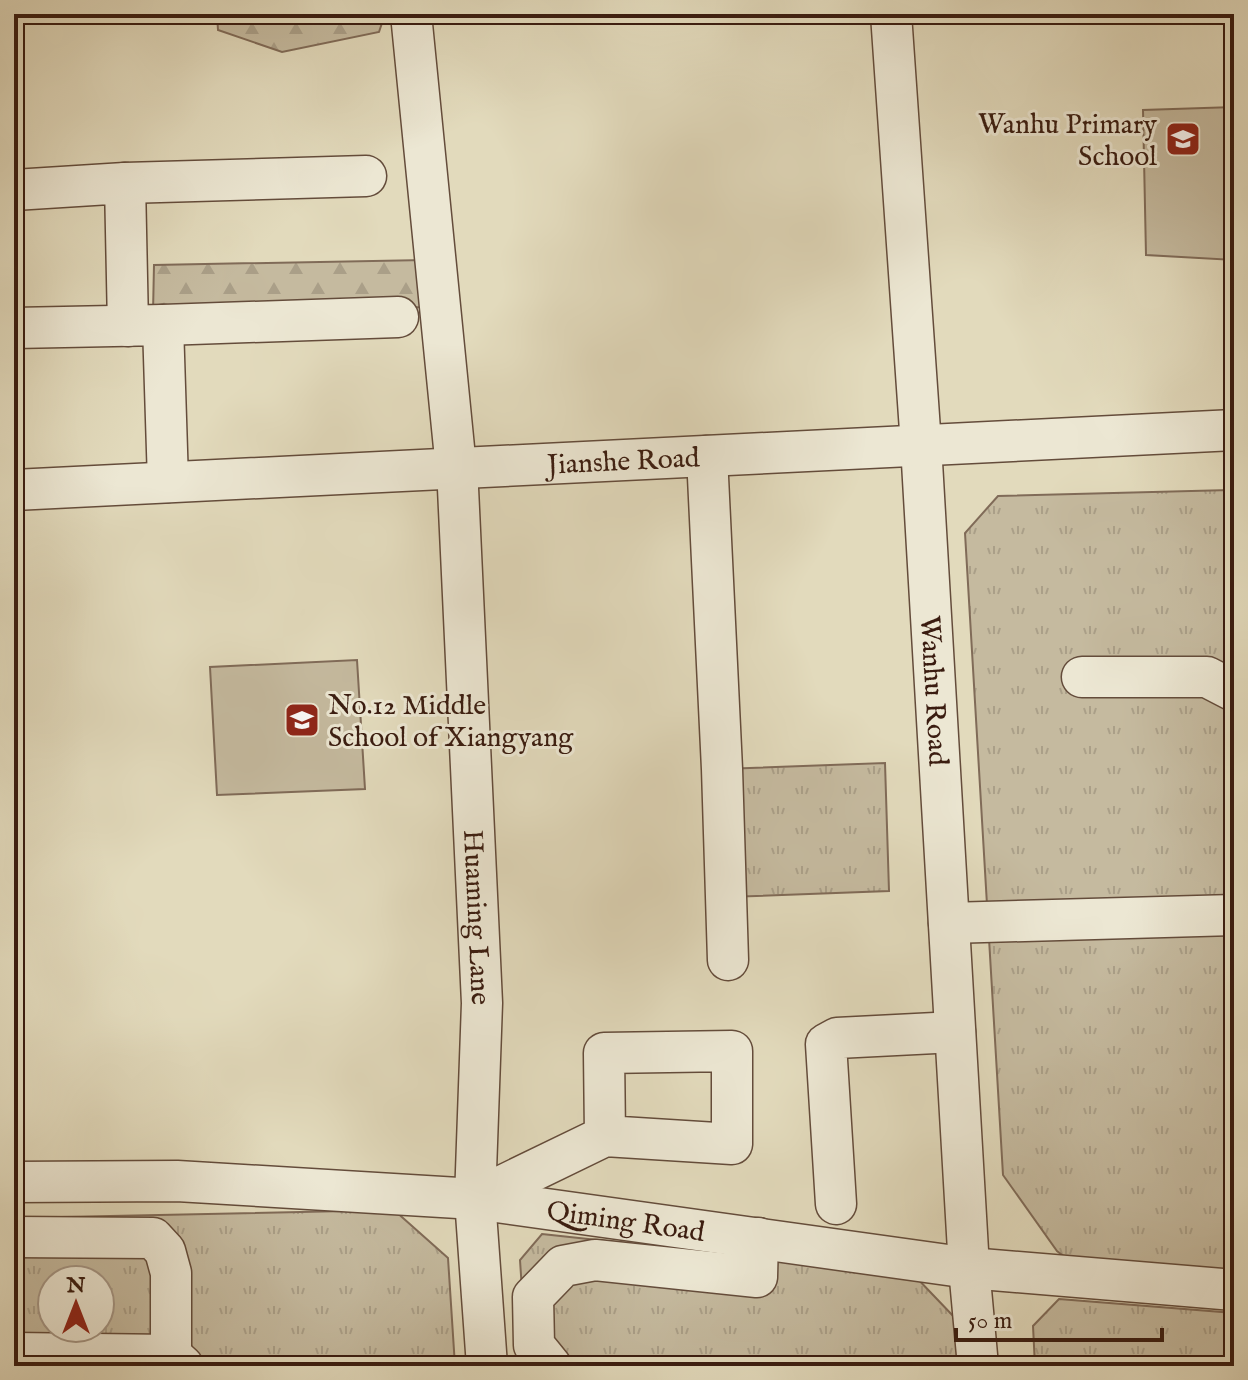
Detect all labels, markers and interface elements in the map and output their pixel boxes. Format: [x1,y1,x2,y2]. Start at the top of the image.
place label: Wanhu Primary School [978,108,1157,175]
school or university icon: Wanhu Primary School [1164,120,1202,158]
street label: Jianshe Road [543,441,701,484]
street label: Wanhu Road [911,614,955,767]
place label: No.12 Middle School of Xiangyang [328,689,574,756]
school or university icon: No.12 Middle School of Xiangyang [283,701,321,739]
street label: Huaming Lane [454,829,497,1006]
street label: Qiming Road [544,1194,707,1251]
north arrow [36,1264,116,1344]
text: N [65,1272,86,1300]
scale bar [956,1292,1162,1342]
text: 50 m [968,1306,1012,1337]

